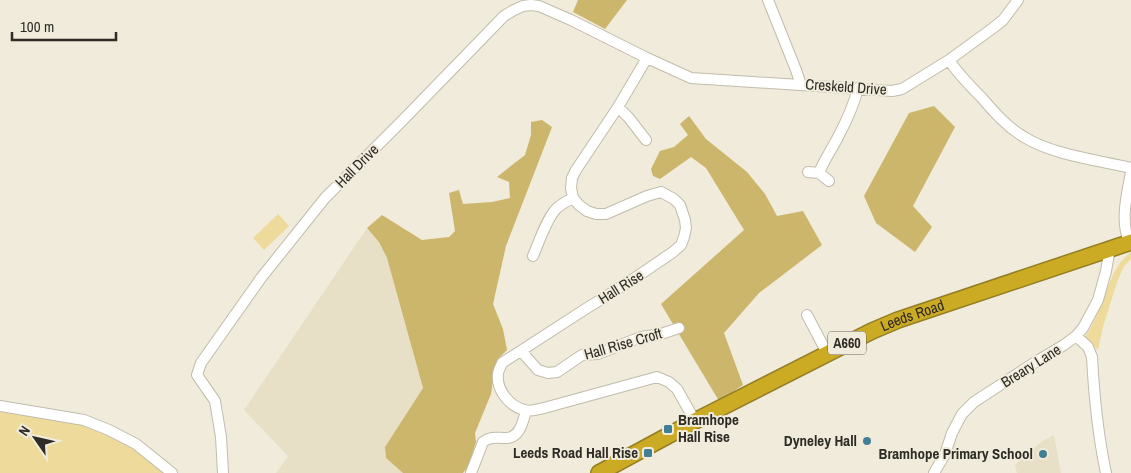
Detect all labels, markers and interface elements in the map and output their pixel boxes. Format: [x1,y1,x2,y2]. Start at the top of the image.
scale bar [12,10,116,42]
text: 100 m [20,16,54,37]
street label: Creskeld Drive [805,73,887,100]
street label: Hall Drive [330,139,383,192]
street label: Hall Rise [594,264,648,309]
street label: Leeds Road [877,294,947,336]
street label: Hall Rise Croft [582,322,665,365]
road number: A660 [828,332,866,354]
street label: Breary Lane [997,339,1065,392]
place label: Bramhope Hall Rise [678,409,739,447]
north arrow [10,413,60,463]
text: N [14,422,34,439]
marker: Bramhope Hall Rise [662,423,674,435]
place label: Dyneley Hall [784,430,857,451]
marker: Dyneley Hall [861,435,873,447]
place label: Leeds Road Hall Rise [513,442,638,463]
place label: Bramhope Primary School [879,443,1033,464]
marker: Leeds Road Hall Rise [642,447,654,459]
marker: Bramhope Primary School [1037,448,1049,460]

